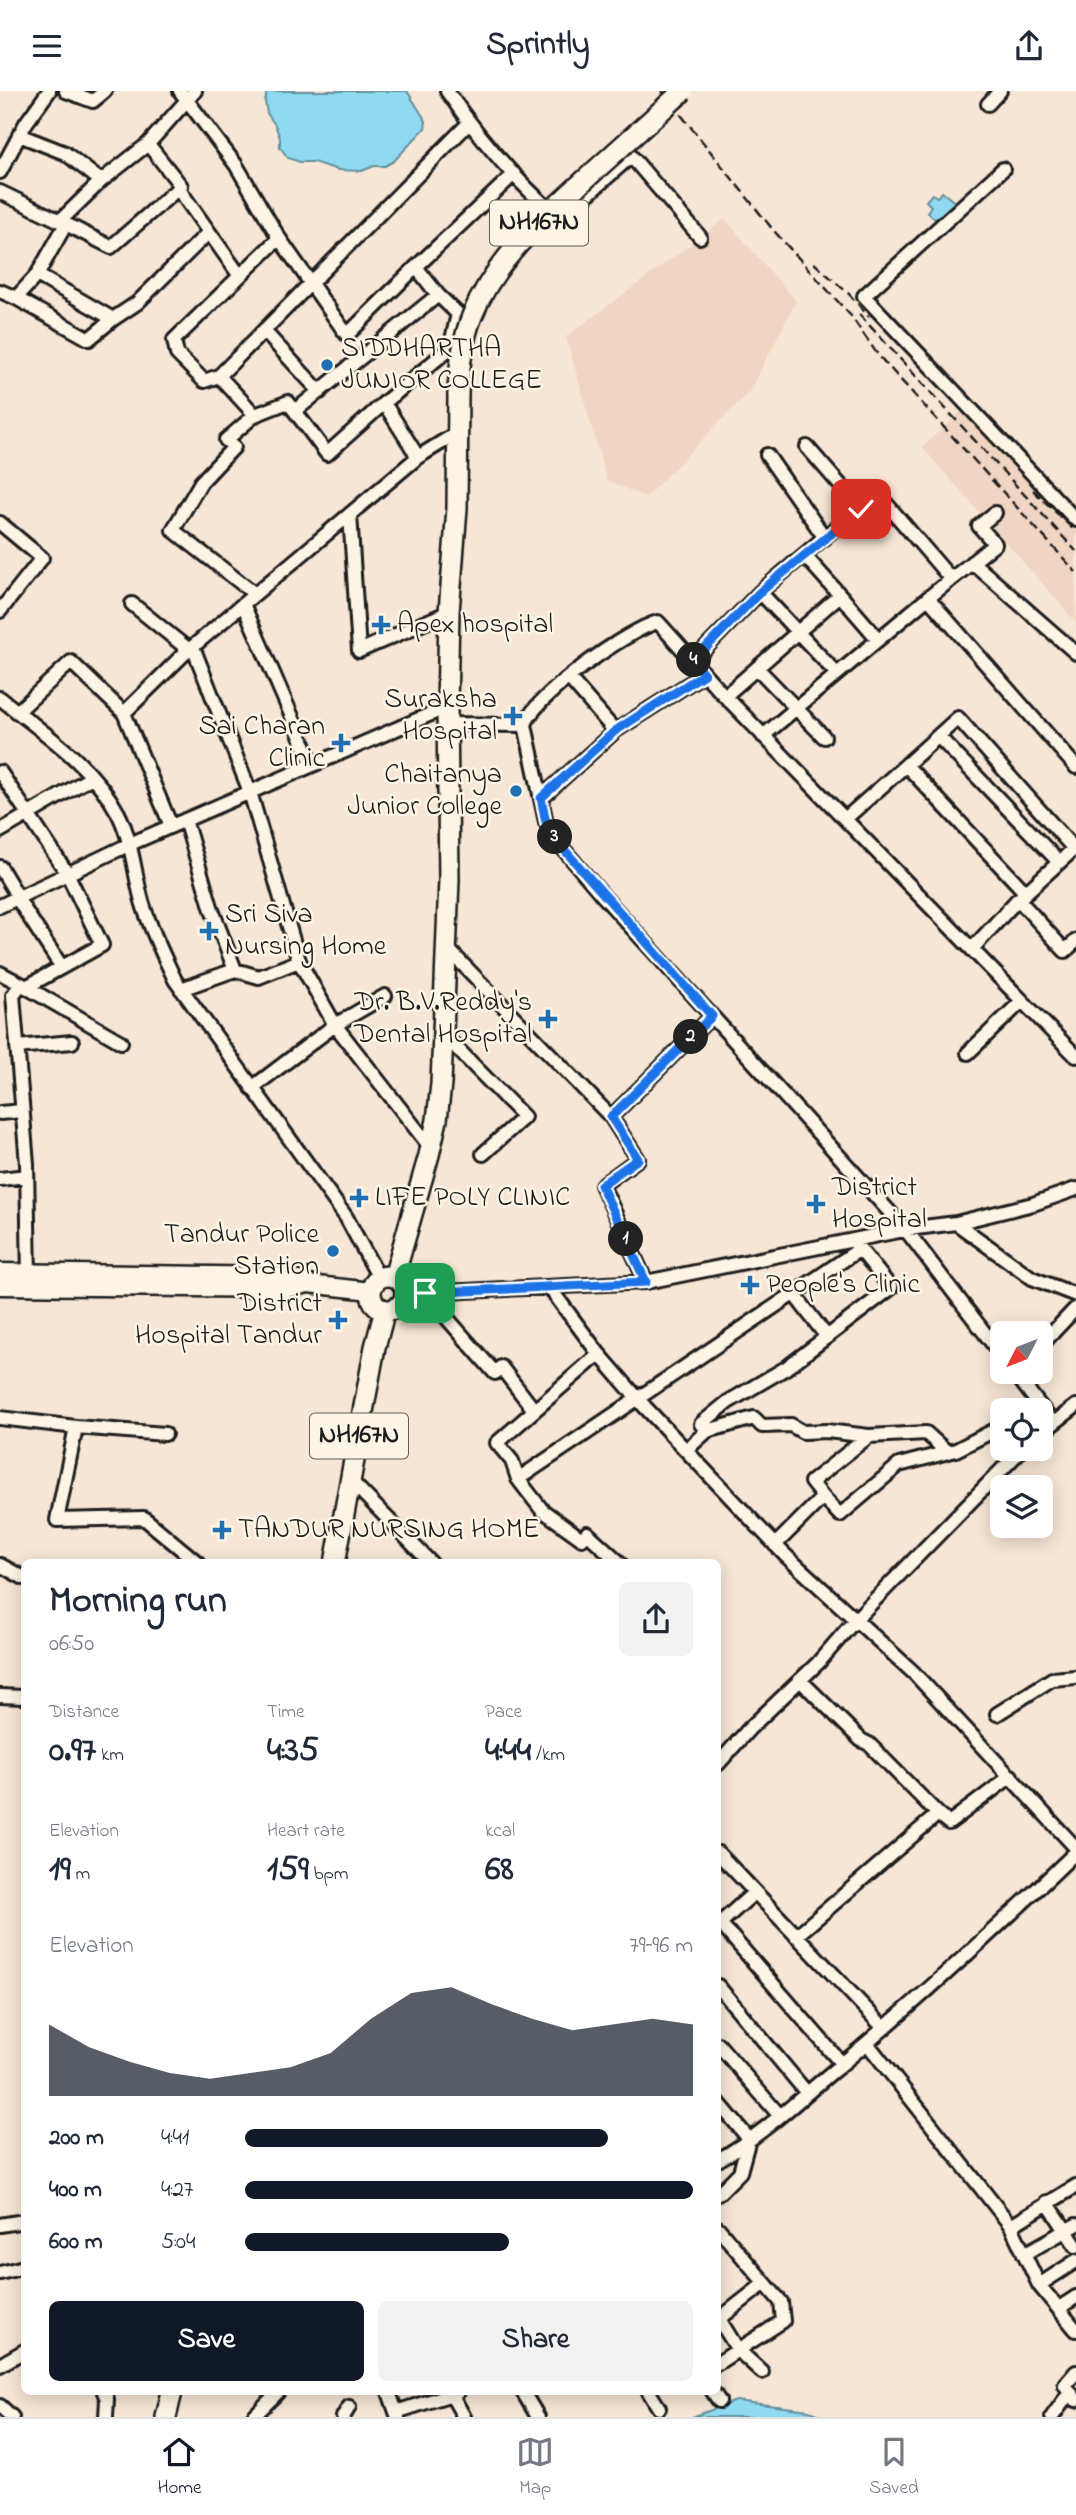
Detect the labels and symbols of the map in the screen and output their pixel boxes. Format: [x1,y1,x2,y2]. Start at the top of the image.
road number: NH167N [490,201,588,245]
place label: SIDDHARTHA JUNIOR COLLEGE [341,329,542,402]
marker: SIDDHARTHA JUNIOR COLLEGE [319,357,335,373]
pin [831,479,891,539]
place label: Apex hospital [397,605,553,646]
marker: Apex hospital [371,615,391,635]
pin: 4 [676,643,712,677]
place label: Suraksha Hospital [384,680,497,753]
marker: Suraksha Hospital [503,706,523,726]
place label: Sai Charan Clinic [198,707,326,780]
marker: Sai Charan Clinic [331,733,351,753]
place label: Chaitanya Junior College [347,755,502,828]
marker: Chaitanya Junior College [508,783,524,799]
pin: 3 [538,819,572,855]
place label: Sri Siva Nursing Home [225,895,387,968]
marker: Sri Siva Nursing Home [199,921,219,941]
place label: Dr. B.V.Reddy's Dental Hospital [353,983,532,1056]
marker: Dr. B.V.Reddy's Dental Hospital [538,1009,558,1029]
pin: 2 [674,1019,708,1055]
place label: District Hospital [831,1168,927,1241]
place label: LIFE POLY CLINIC [375,1178,570,1219]
marker: LIFE POLY CLINIC [349,1188,369,1208]
marker: District Hospital [806,1194,826,1214]
place label: Tandur Police Station [164,1215,319,1288]
pin: 1 [608,1221,644,1257]
marker: Tandur Police Station [325,1243,341,1259]
pin [395,1263,455,1323]
place label: People's Clinic [766,1265,920,1306]
marker: People's Clinic [740,1275,760,1295]
place label: District Hospital Tandur [135,1284,322,1357]
marker: District Hospital Tandur [328,1310,348,1330]
north arrow [990,1321,1054,1384]
road number: NH167N [310,1413,408,1459]
place label: TANDUR NURSING HOME [238,1510,540,1551]
marker: TANDUR NURSING HOME [212,1520,232,1540]

